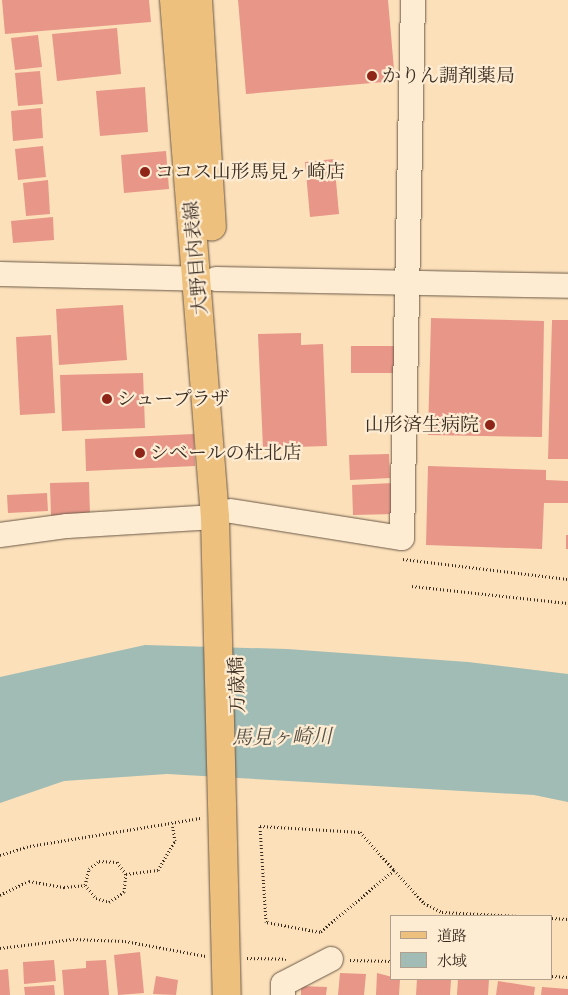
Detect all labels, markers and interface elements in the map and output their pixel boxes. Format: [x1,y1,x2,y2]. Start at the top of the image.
place label: かりん調剤薬局 [382,65,515,87]
marker: かりん調剤薬局 [366,70,378,82]
place label: ココス山形馬見ヶ崎店 [155,161,345,183]
marker: ココス山形馬見ヶ崎店 [139,166,151,178]
street label: 大野目内表線 [180,200,212,316]
place label: シュープラザ [117,388,231,410]
marker: シュープラザ [101,393,113,405]
place label: 山形済生病院 [365,414,479,436]
marker: 山形済生病院 [483,418,497,432]
place label: シベールの杜北店 [150,442,302,464]
marker: シベールの杜北店 [134,447,146,459]
street label: 万歳橋 [225,656,249,714]
water label: 馬見ヶ崎川 [232,724,332,750]
legend [390,915,553,980]
text: 道路 [437,926,467,945]
text: 水域 [437,951,467,970]

